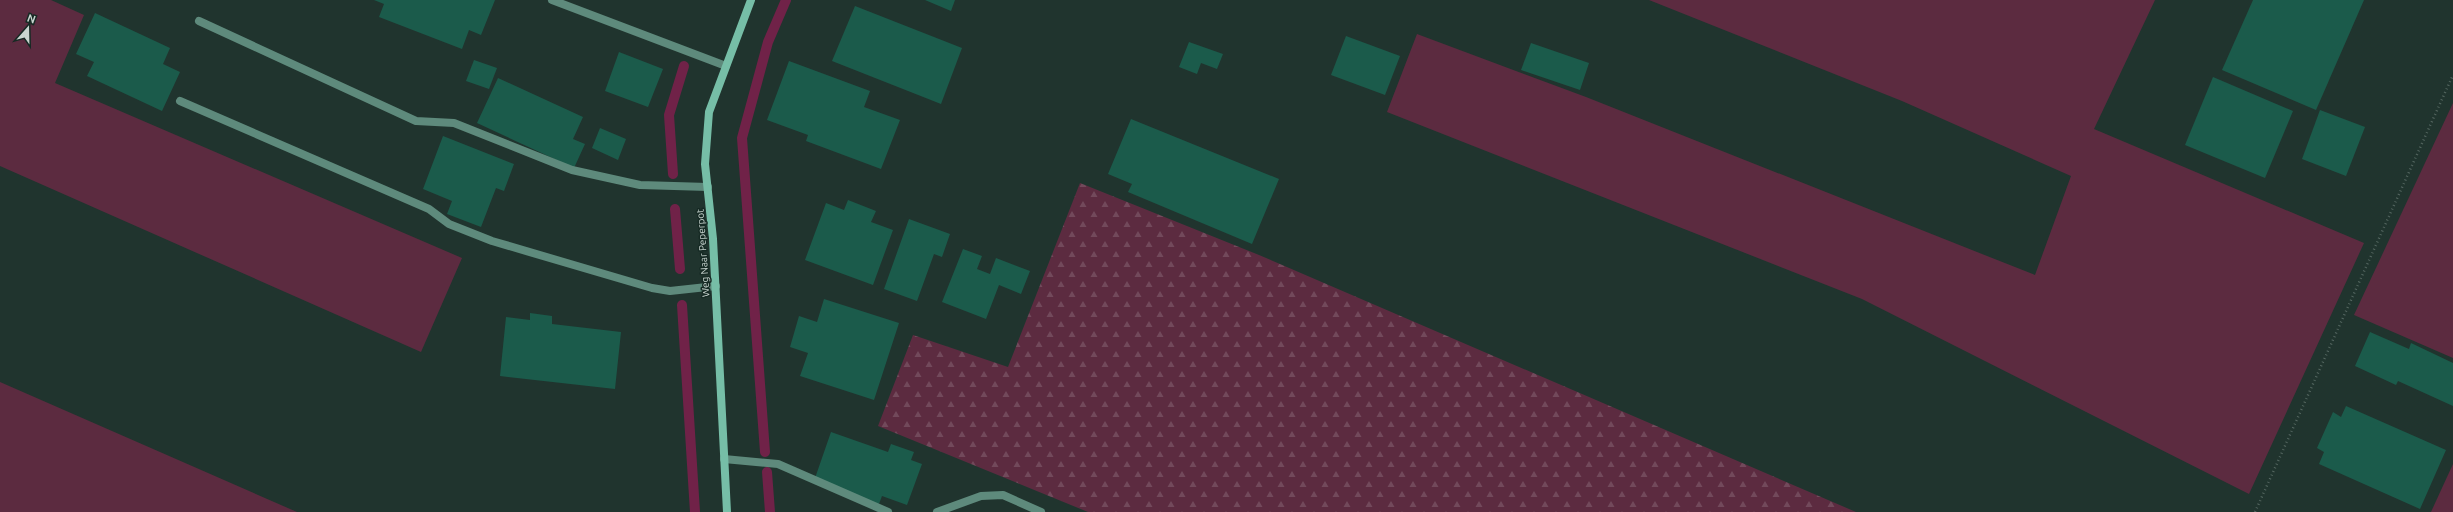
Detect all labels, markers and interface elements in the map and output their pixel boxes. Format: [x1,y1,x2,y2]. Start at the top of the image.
north arrow [8,8,48,48]
text: N [26,12,37,26]
street label: Weg Naar Peperpot [694,209,712,297]

